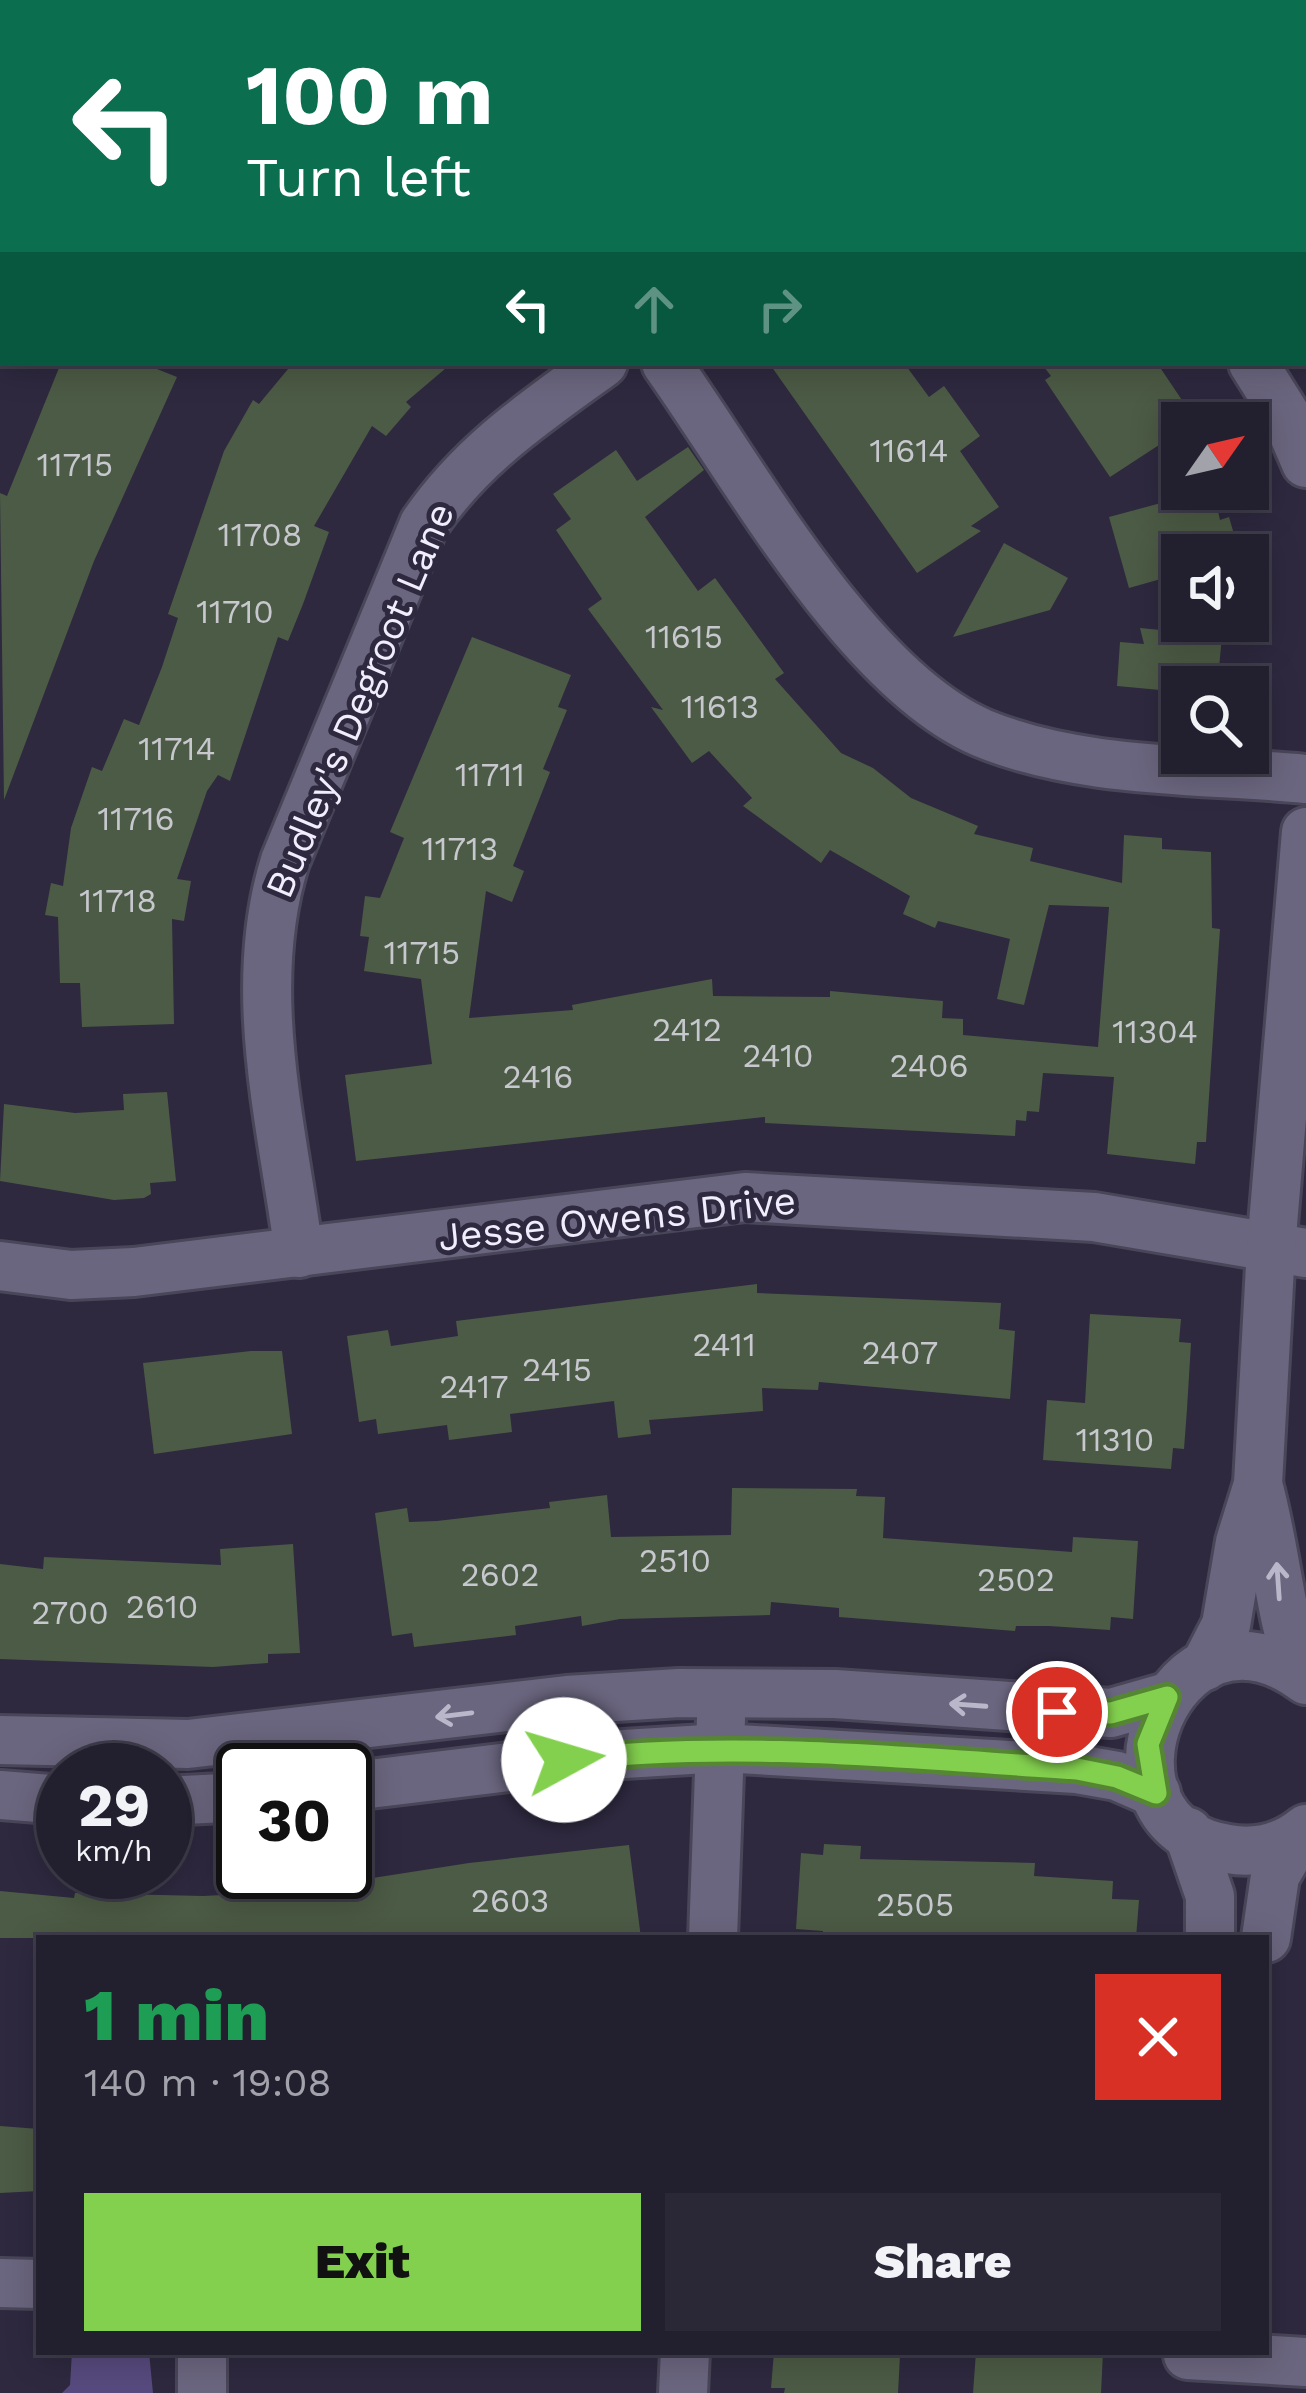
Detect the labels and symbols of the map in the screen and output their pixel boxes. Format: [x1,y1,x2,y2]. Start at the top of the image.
north arrow [1161,402,1269,510]
house number: 11614 [870,431,948,470]
house number: 11715 [37,445,113,484]
street label: Budley's Degroot Lane [256,496,463,905]
house number: 11708 [218,515,302,554]
house number: 11710 [196,592,274,631]
house number: 11615 [645,617,723,656]
house number: 11613 [681,687,759,726]
house number: 11714 [138,729,216,768]
house number: 11711 [455,755,525,794]
house number: 11716 [97,799,175,838]
house number: 11713 [422,829,498,868]
house number: 11718 [79,881,157,920]
house number: 11715 [384,933,460,972]
house number: 2412 [652,1010,722,1049]
house number: 11304 [1112,1012,1198,1051]
house number: 2410 [742,1036,814,1075]
house number: 2406 [889,1046,969,1085]
house number: 2416 [503,1057,573,1096]
street label: Jesse Owens Drive [436,1177,798,1260]
house number: 2411 [692,1325,756,1364]
house number: 2407 [862,1333,938,1372]
house number: 2415 [522,1350,592,1389]
house number: 2417 [439,1367,509,1406]
house number: 11310 [1076,1420,1154,1459]
house number: 2510 [639,1541,711,1580]
house number: 2602 [460,1555,540,1594]
house number: 2502 [977,1560,1055,1599]
one-way arrow [1266,1562,1289,1601]
house number: 2610 [126,1587,198,1626]
house number: 2700 [31,1593,109,1632]
pin [1006,1661,1108,1763]
one-way arrow [949,1693,988,1716]
position arrow [501,1697,627,1823]
one-way arrow [435,1704,474,1727]
speed limit sign: 30 [216,1743,372,1899]
house number: 2603 [471,1881,549,1920]
house number: 2505 [876,1885,954,1924]

